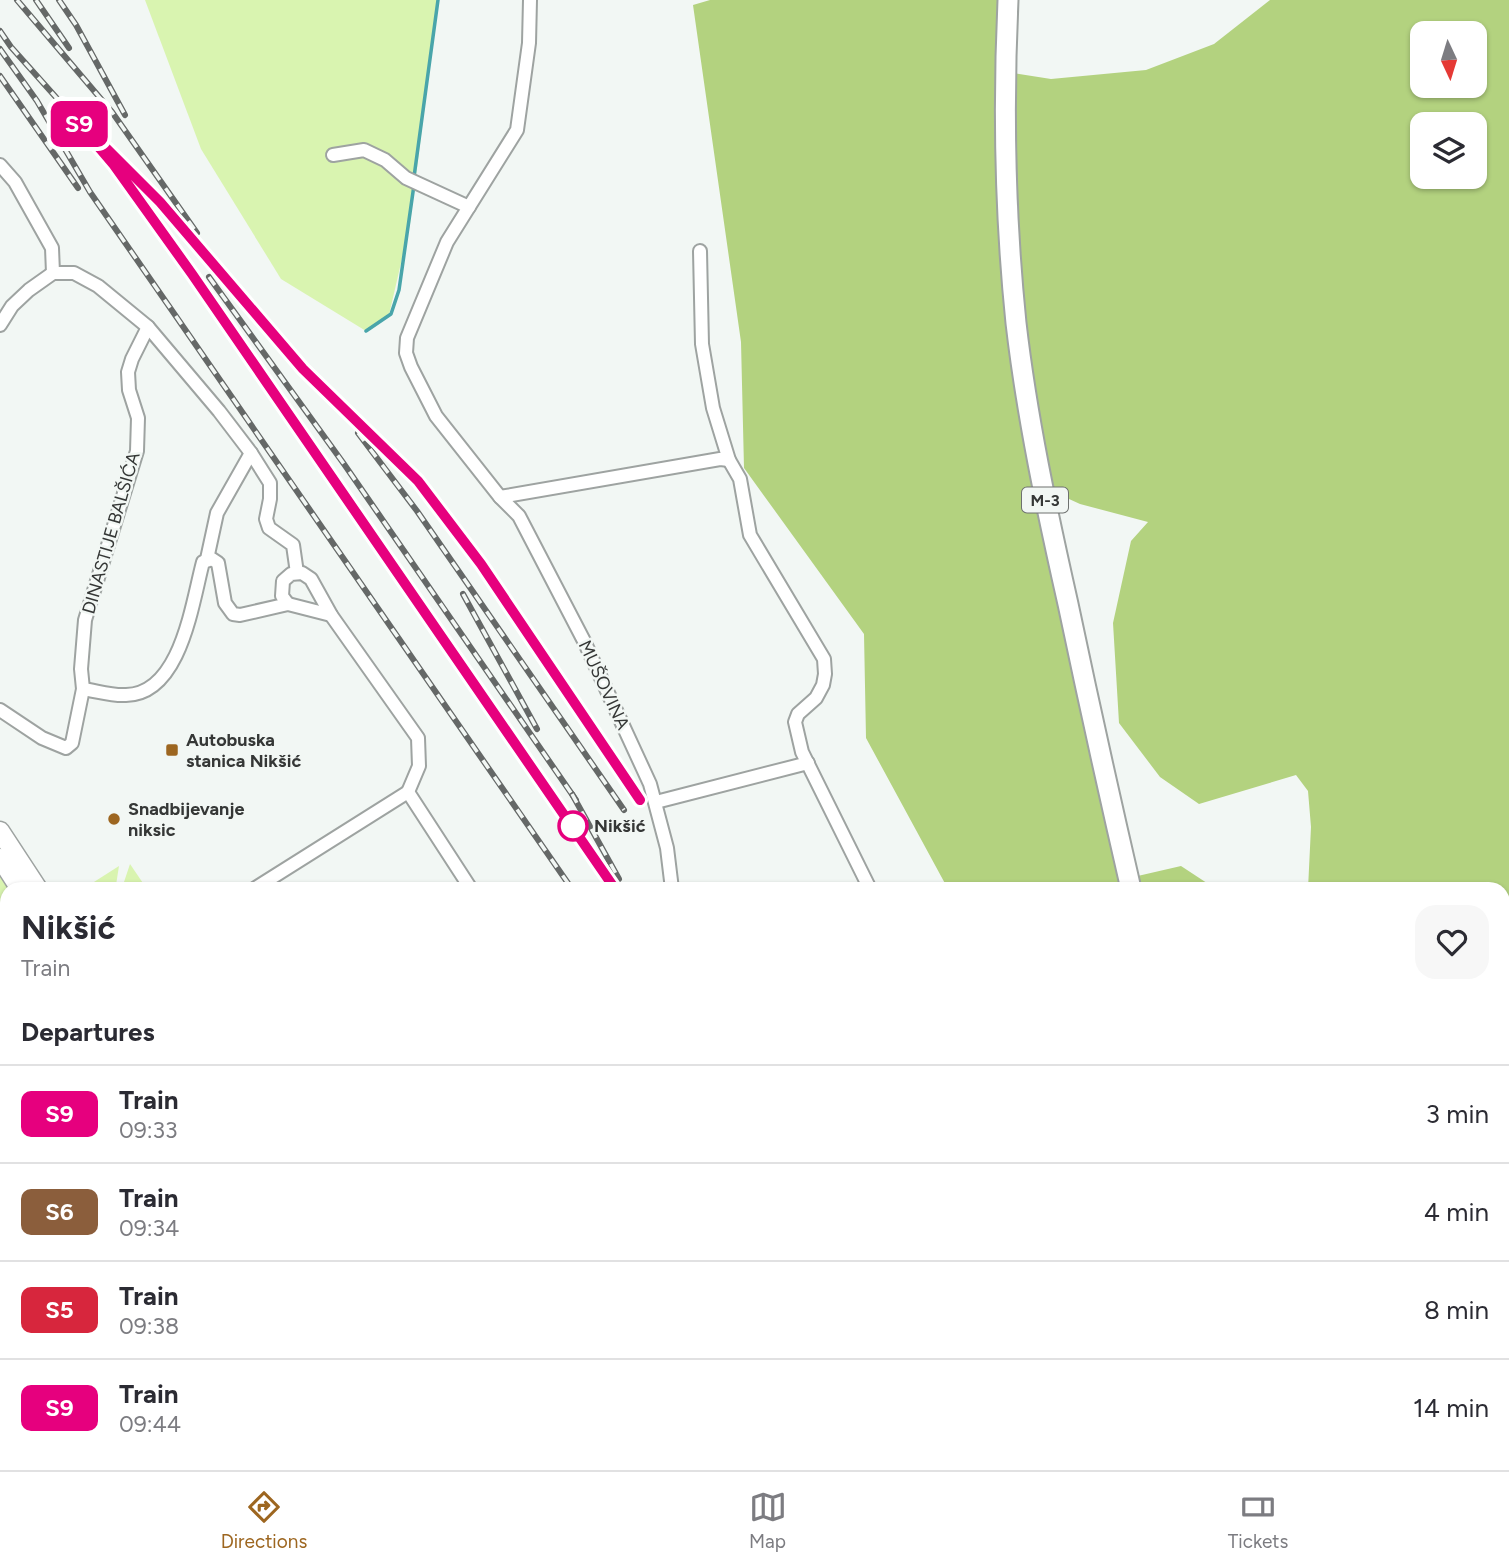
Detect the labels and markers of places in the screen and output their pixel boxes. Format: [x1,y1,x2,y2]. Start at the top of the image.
place label: Autobuska stanica Nikšić [186,729,301,772]
marker: Autobuska stanica Nikšić [164,742,180,758]
place label: Snadbijevanje niksic [128,798,244,841]
marker: Snadbijevanje niksic [106,811,122,827]
marker: Nikšić [558,811,588,841]
place label: Nikšić [594,815,646,837]

